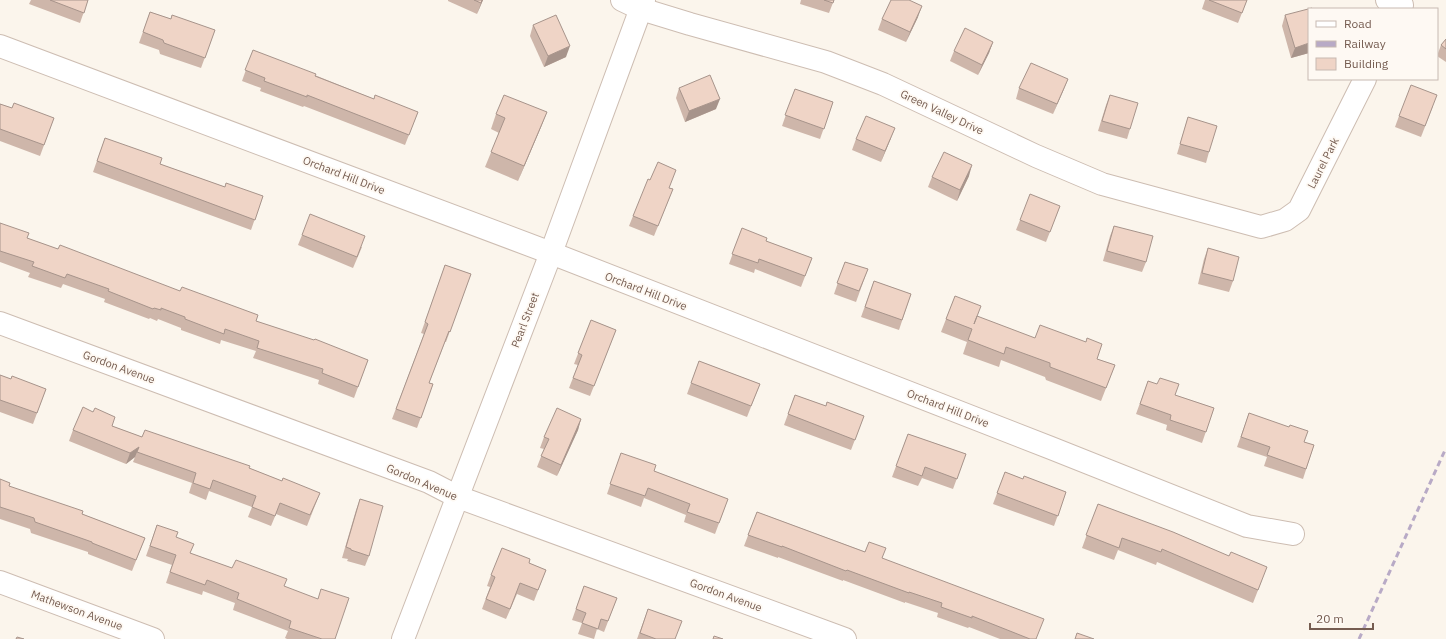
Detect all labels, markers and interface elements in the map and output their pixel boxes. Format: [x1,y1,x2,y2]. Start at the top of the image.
legend [1308,8,1438,80]
text: Road [1344,16,1372,31]
text: Railway [1344,36,1386,51]
text: Building [1344,56,1389,71]
street label: Green Valley Drive [898,87,986,137]
street label: Laurel Park [1304,135,1342,191]
street label: Orchard Hill Drive [301,153,387,197]
street label: Orchard Hill Drive [603,269,689,313]
street label: Pearl Street [508,290,542,350]
street label: Gordon Avenue [81,347,157,387]
street label: Orchard Hill Drive [905,386,991,430]
street label: Gordon Avenue [384,461,460,503]
street label: Gordon Avenue [688,575,764,615]
street label: Mathewson Avenue [29,587,125,633]
scale bar [1310,605,1373,631]
text: 20 m [1316,611,1344,626]

